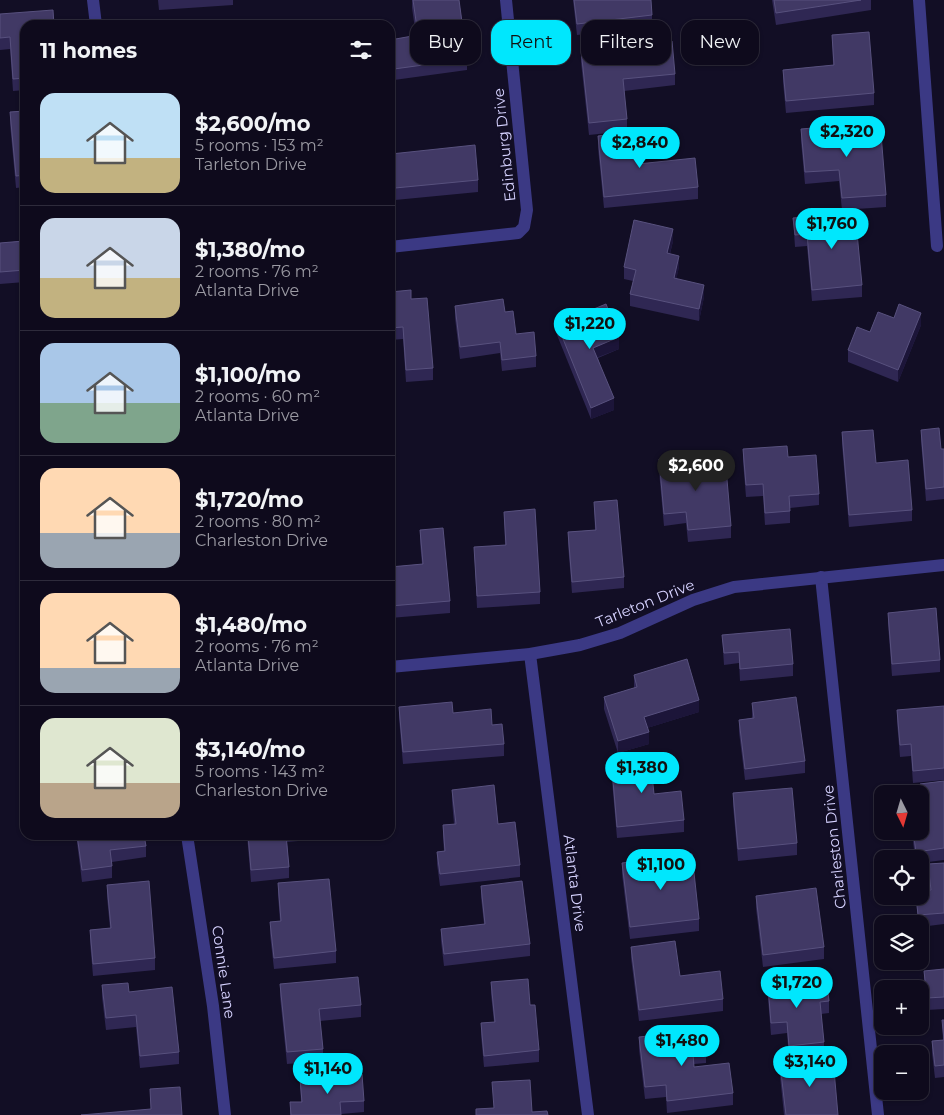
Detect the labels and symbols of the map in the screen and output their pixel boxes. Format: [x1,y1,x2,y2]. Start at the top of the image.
street label: Edinburg Drive [489,87,519,203]
pin: $2,320 [806,116,888,158]
pin: $2,840 [599,126,681,169]
pin: $1,760 [791,208,873,250]
pin: $1,220 [549,308,631,350]
pin: $2,600 [655,450,737,492]
street label: Tarleton Drive [593,575,697,631]
pin: $1,380 [601,752,683,794]
street label: Charleston Drive [818,784,850,910]
north arrow [874,785,929,840]
street label: Atlanta Drive [560,833,590,933]
pin: $1,100 [620,848,702,891]
street label: Connie Lane [208,924,240,1020]
pin: $1,720 [756,966,838,1009]
pin: $1,480 [641,1024,723,1067]
pin: $3,140 [769,1046,851,1088]
pin: $1,140 [287,1052,369,1095]

